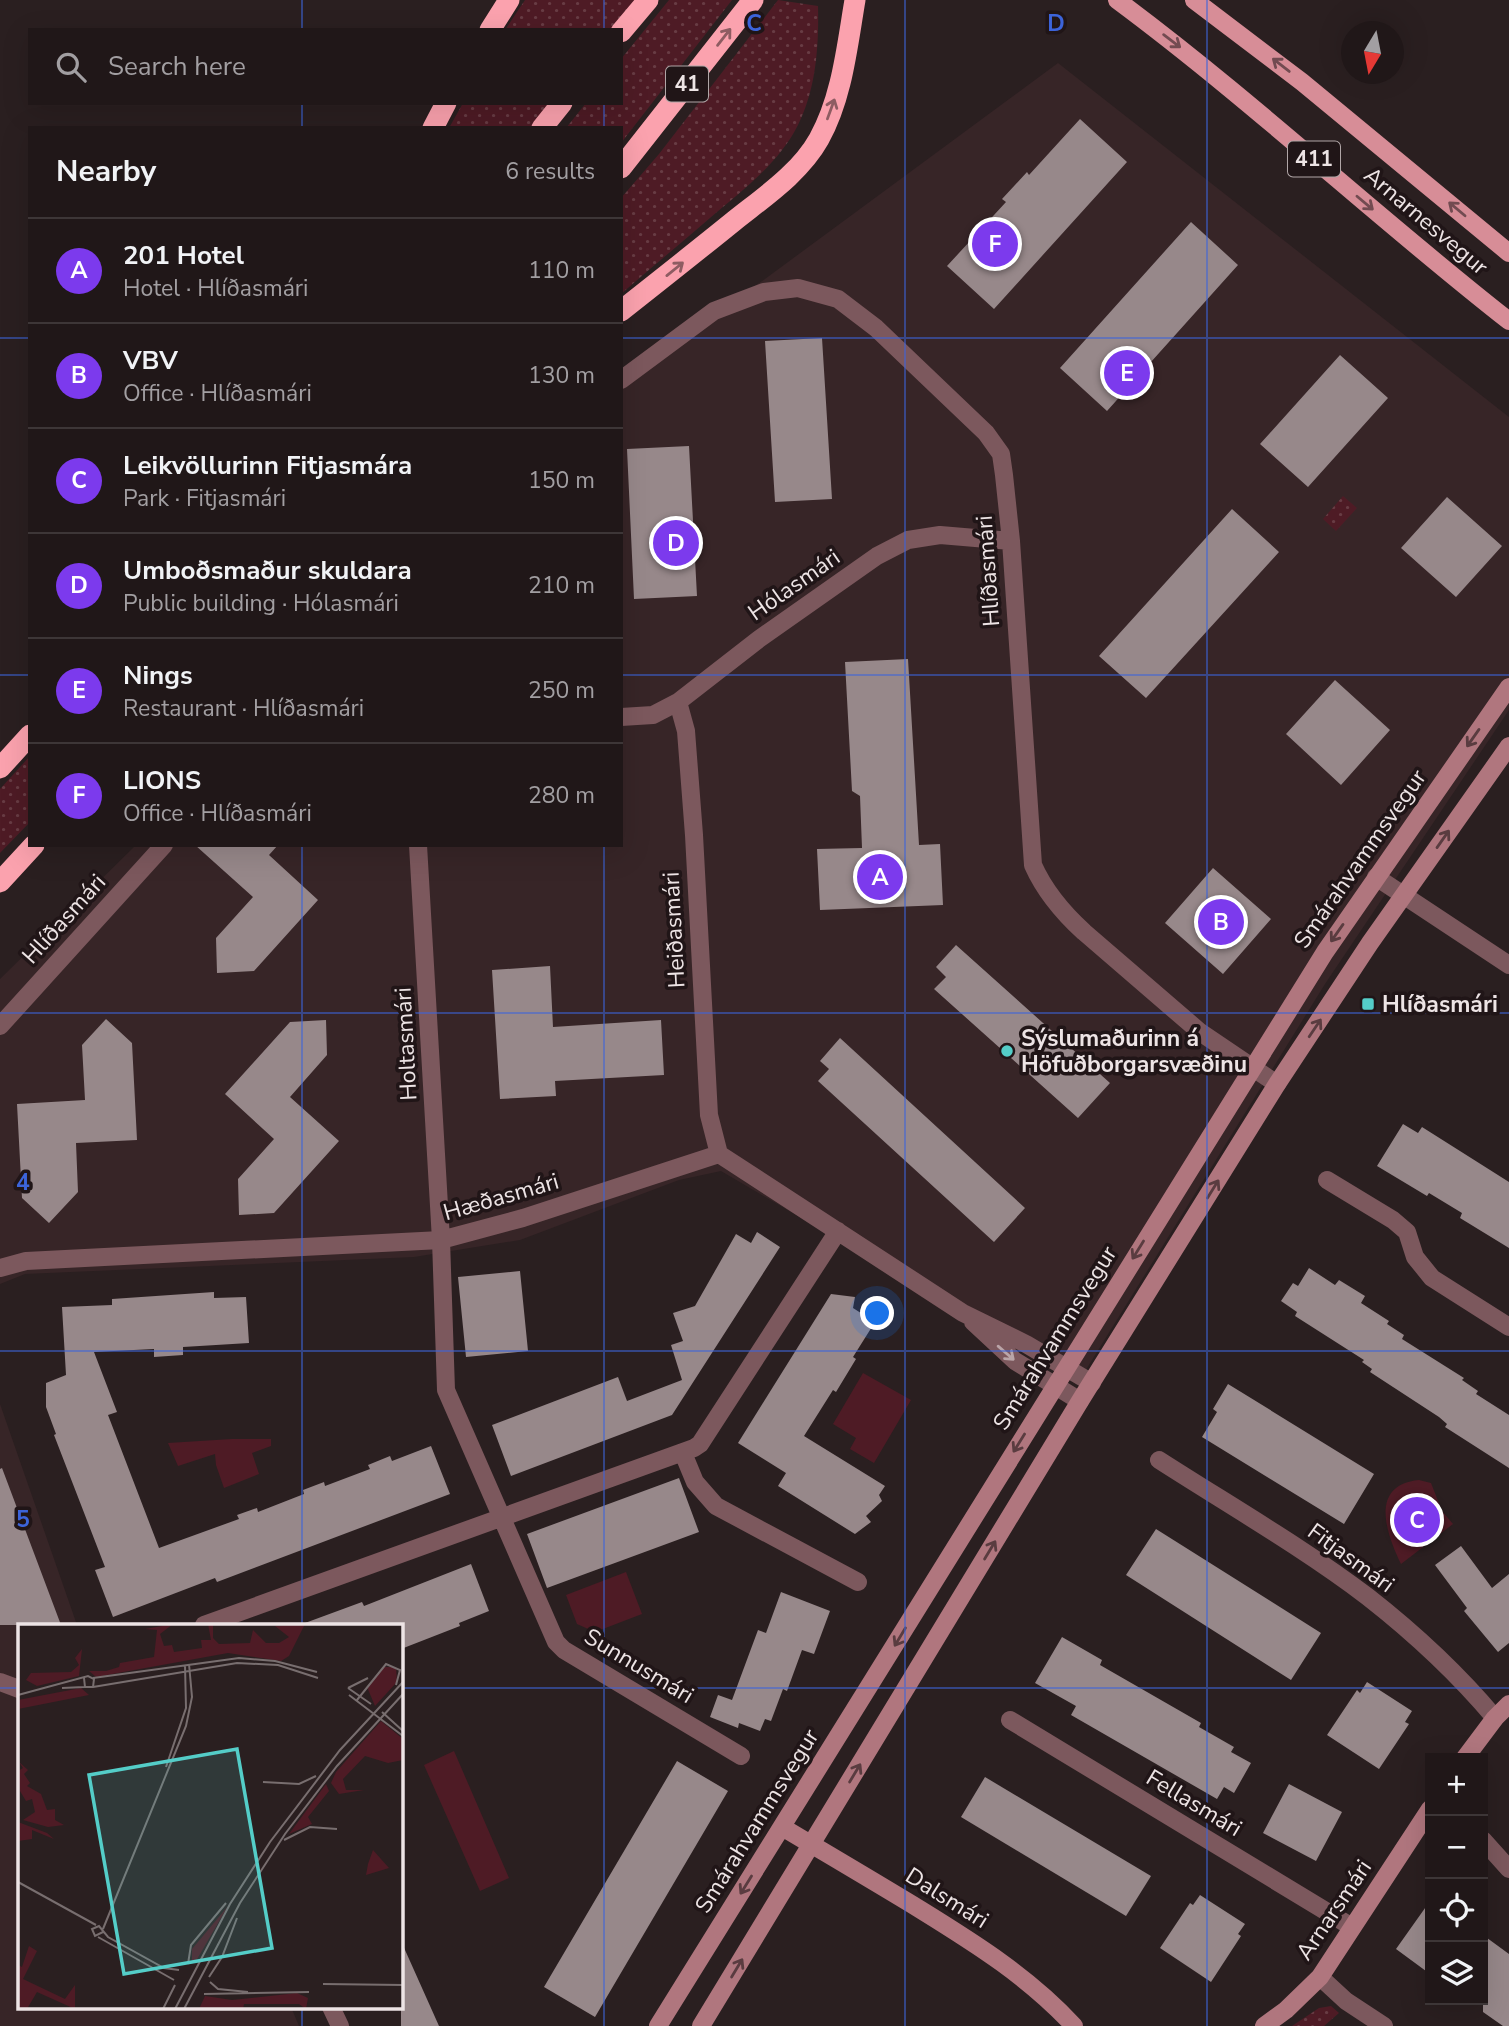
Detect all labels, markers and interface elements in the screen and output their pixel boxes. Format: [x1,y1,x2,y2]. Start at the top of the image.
text: C [746,8,762,39]
text: D [1047,8,1065,39]
north arrow [1341,21,1404,84]
search box [28,28,623,105]
one-way arrow [716,28,731,47]
one-way arrow [1162,33,1181,48]
icon: search [52,48,90,86]
text: Search here [108,49,246,84]
one-way arrow [1272,57,1290,72]
road number: 41 [666,66,708,102]
one-way arrow [826,99,838,121]
road number: 411 [1288,142,1340,176]
text: Nearby [56,151,156,192]
text: 6 results [505,156,595,187]
street label: Arnarnesvegur [1357,160,1495,283]
one-way arrow [1356,194,1374,210]
one-way arrow [1448,201,1466,217]
pin: F [972,218,1018,270]
text: 201 Hotel [123,238,244,273]
text: A [70,255,88,286]
text: 110 m [528,255,595,286]
one-way arrow [665,261,683,276]
text: Hotel · Hlíðasmári [123,273,308,304]
text: VBV [123,343,178,378]
pin: E [1104,347,1150,399]
text: B [71,360,87,391]
text: 130 m [528,360,595,391]
text: Office · Hlíðasmári [123,378,312,409]
text: Leikvöllurinn Fitjasmára [123,448,412,483]
text: C [71,465,87,496]
text: 150 m [528,465,595,496]
text: Park · Fitjasmári [123,483,286,514]
street label: Hlíðasmári [969,514,1007,628]
pin: D [653,517,699,569]
street label: Hólasmári [742,542,846,628]
text: Umboðsmaður skuldara [123,553,412,588]
text: D [70,570,88,601]
text: 210 m [528,570,595,601]
text: Public building · Hólasmári [123,588,399,619]
text: Nings [123,658,193,693]
text: E [72,675,86,706]
text: 250 m [528,675,595,706]
text: Restaurant · Hlíðasmári [123,693,364,724]
one-way arrow [1466,728,1480,747]
text: LIONS [123,763,201,798]
street label: Smárahvammsvegur [1287,763,1434,955]
text: F [73,780,85,811]
text: 280 m [528,780,595,811]
text: Office · Hlíðasmári [123,798,312,829]
one-way arrow [1436,830,1450,849]
pin: A [857,851,903,903]
street label: Hlíðasmári [15,867,113,971]
street label: Heiðasmári [655,871,693,989]
pin: B [1198,896,1244,948]
one-way arrow [1330,923,1344,942]
street label: Holtasmári [388,986,424,1102]
place label: Hlíðasmári [1382,989,1498,1020]
marker: Hlíðasmári [1360,996,1376,1012]
one-way arrow [1308,1018,1322,1038]
place label: Sýslumaðurinn á Höfuðborgarsvæðinu [1021,1023,1247,1080]
marker: Sýslumaðurinn á Höfuðborgarsvæðinu [999,1043,1015,1059]
street label: Hæðasmári [440,1166,562,1228]
text: 4 [16,1167,30,1198]
one-way arrow [1207,1179,1221,1199]
street label: Smárahvammsvegur [986,1239,1125,1436]
one-way arrow [1131,1239,1145,1259]
your location [860,1296,894,1330]
one-way arrow [997,1345,1015,1361]
one-way arrow [1011,1433,1025,1453]
pin: C [1394,1494,1440,1546]
text: 5 [16,1504,30,1535]
street label: Fitjasmári [1301,1516,1401,1600]
one-way arrow [983,1541,997,1561]
street label: Sunnusmári [578,1621,700,1711]
inset map [18,1624,402,2008]
one-way arrow [893,1627,907,1647]
street label: Smárahvammsvegur [688,1722,827,1919]
map controls [1425,1753,1488,2005]
button: + [1425,1753,1488,1816]
street label: Fellasmári [1140,1762,1248,1844]
one-way arrow [848,1764,862,1784]
button: − [1425,1816,1488,1879]
street label: Arnarsmári [1289,1854,1379,1966]
street label: Dalsmári [900,1860,994,1936]
one-way arrow [739,1875,754,1894]
button: locate [1425,1879,1488,1942]
button: layers [1425,1942,1488,2005]
one-way arrow [730,1958,744,1978]

